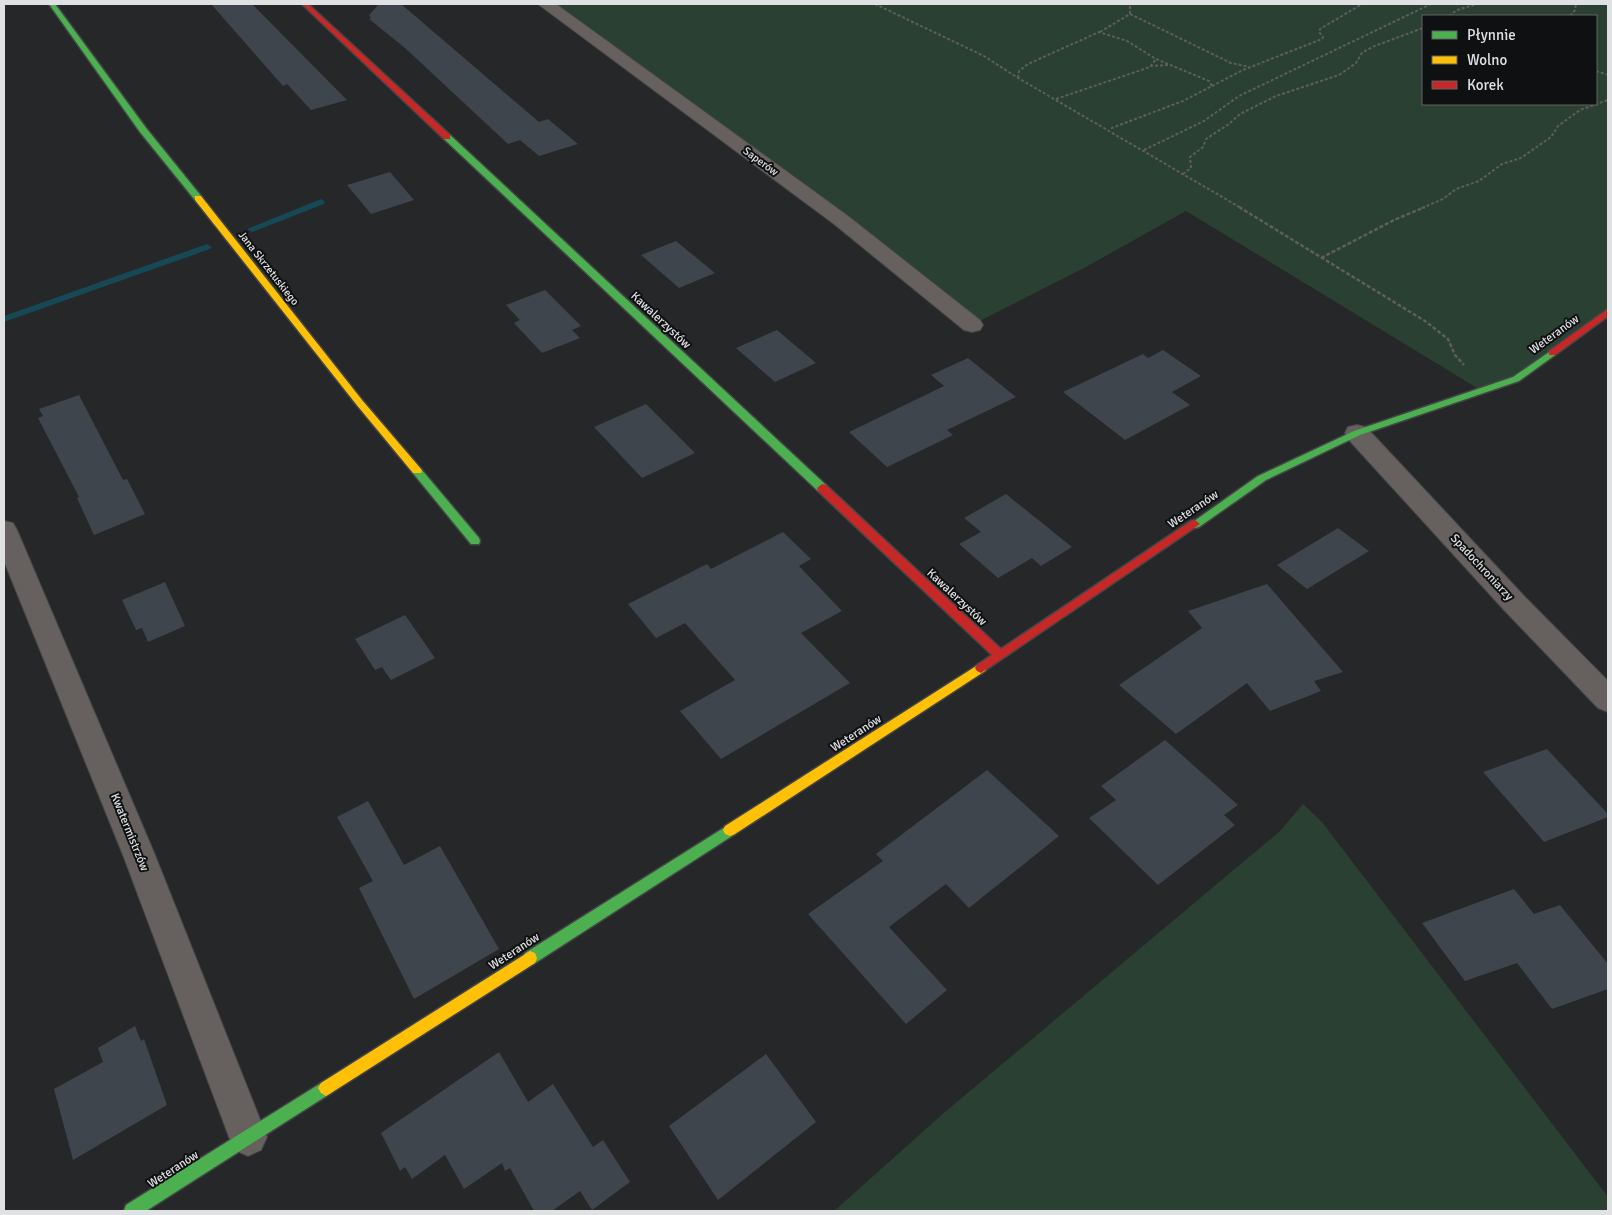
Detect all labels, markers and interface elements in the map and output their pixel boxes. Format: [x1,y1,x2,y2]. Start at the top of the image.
legend [1422,15,1597,105]
text: Płynnie [1467,26,1516,44]
text: Wolno [1467,51,1508,69]
text: Korek [1467,76,1504,94]
street label: Saperów [741,144,781,179]
street label: Jana Skrzetuskiego [236,229,302,308]
street label: Kawalerzystów [627,289,694,352]
street label: Weteranów [1527,311,1582,357]
street label: Weteranów [1165,487,1222,532]
street label: Spadochroniarzy [1447,531,1517,604]
street label: Kawalerzystów [923,566,990,629]
street label: Weteranów [828,711,885,755]
street label: Kwatermistrzów [107,791,152,874]
street label: Weteranów [486,929,543,973]
street label: Weteranów [145,1147,202,1191]

